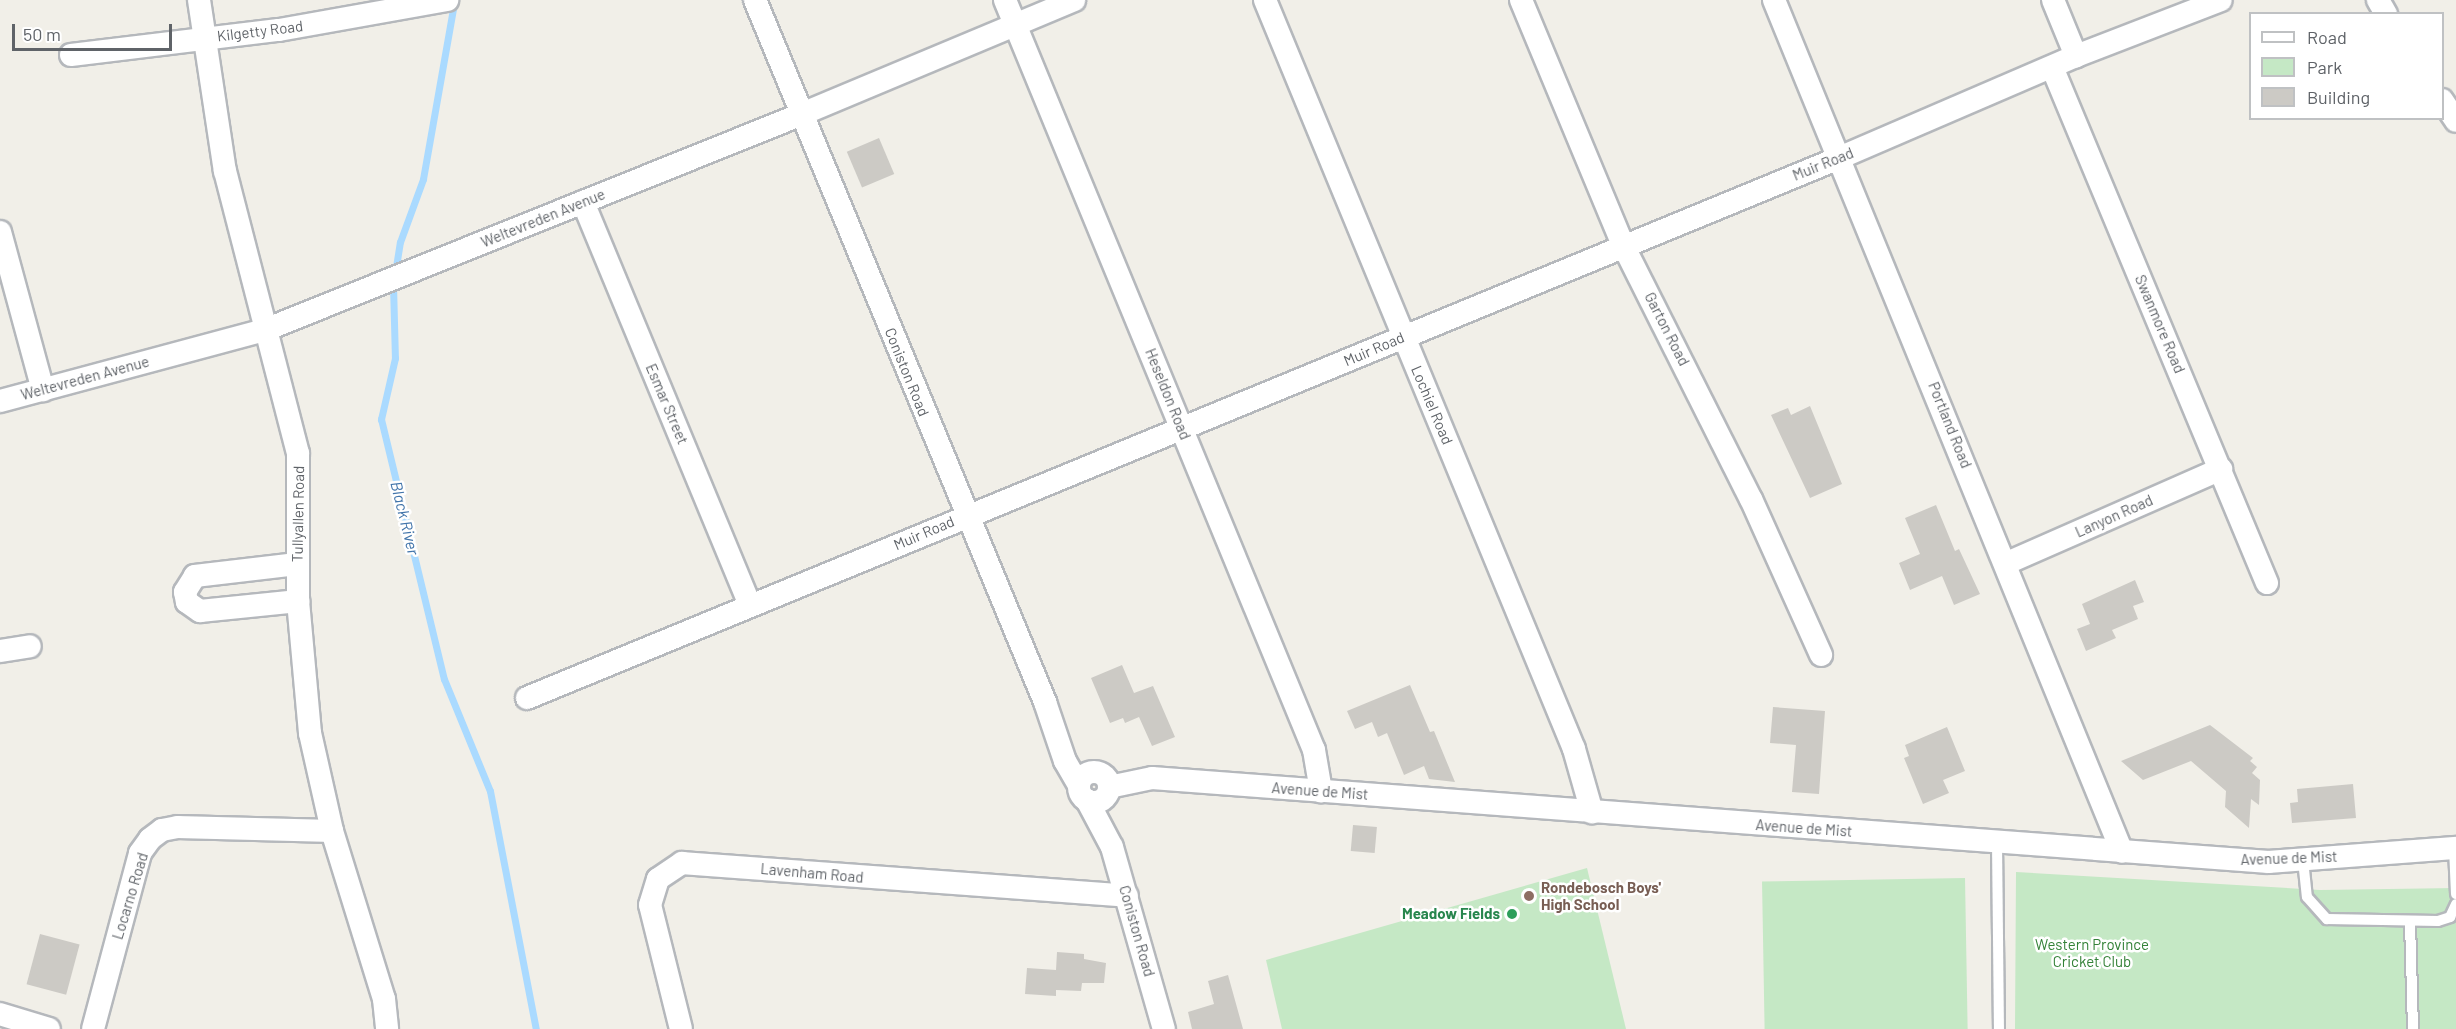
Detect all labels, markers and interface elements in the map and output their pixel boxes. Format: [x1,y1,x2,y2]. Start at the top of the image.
scale bar [15,12,176,50]
legend [2249,12,2444,120]
street label: Kilgetty Road [216,17,304,45]
text: 50 m [23,23,61,45]
text: Road [2307,26,2347,48]
text: Park [2307,56,2342,78]
text: Building [2307,86,2370,108]
street label: Muir Road [1790,144,1856,184]
street label: Weltevreden Avenue [478,185,608,251]
street label: Swanmore Road [2131,272,2189,376]
street label: Garton Road [1641,289,1693,369]
street label: Coniston Road [881,325,933,419]
street label: Muir Road [1341,328,1407,370]
street label: Heseldon Road [1141,346,1195,442]
street label: Weltevreden Avenue [19,352,151,404]
street label: Esmar Street [642,361,692,447]
street label: Lochiel Road [1407,363,1457,447]
street label: Portland Road [1925,379,1975,471]
street label: Tullyallen Road [288,466,308,562]
water label: Black River [387,479,423,557]
street label: Lanyon Road [2072,491,2156,541]
street label: Muir Road [891,512,957,554]
street label: Avenue de Mist [1271,779,1369,803]
street label: Avenue de Mist [1755,816,1853,840]
street label: Avenue de Mist [2240,847,2338,869]
street label: Locarno Road [108,850,152,942]
street label: Lavenham Road [760,860,864,886]
place label: Rondebosch Boys' High School [1541,878,1661,913]
street label: Coniston Road [1115,883,1159,979]
marker: Rondebosch Boys' High School [1522,889,1536,903]
place label: Meadow Fields [1402,905,1500,923]
marker: Meadow Fields [1505,907,1519,921]
park label: Western Province Cricket Club [2035,935,2149,970]

